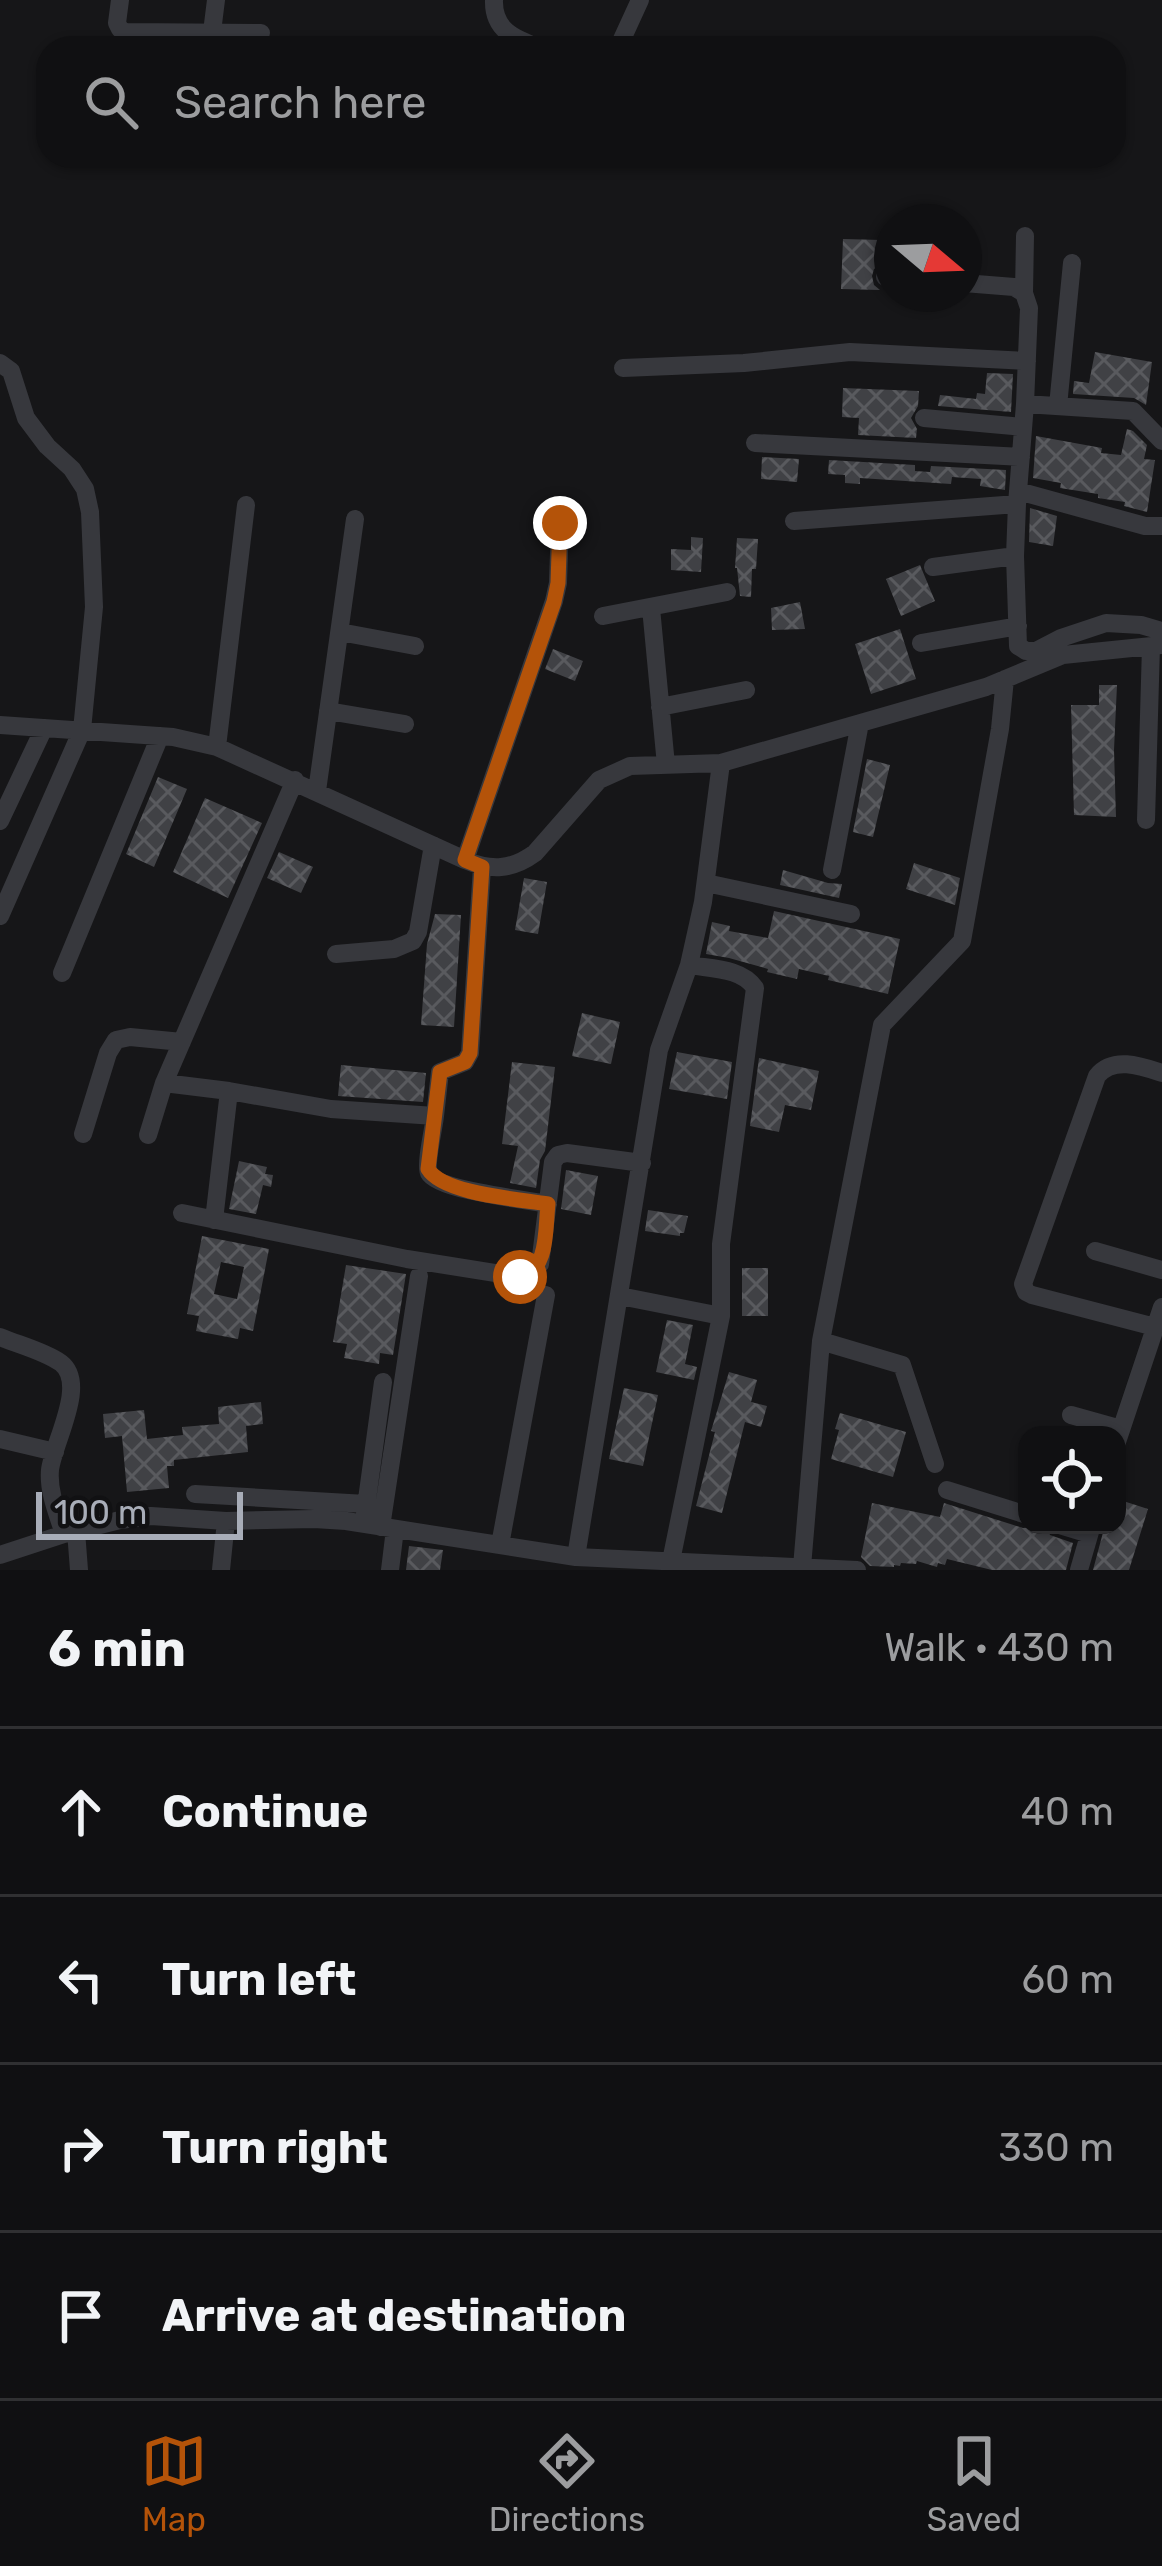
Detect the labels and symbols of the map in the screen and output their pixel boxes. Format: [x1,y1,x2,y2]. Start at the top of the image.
north arrow [874,204,982,312]
route end [533,496,587,550]
route start [493,1250,547,1304]
scale bar [36,1486,243,1539]

